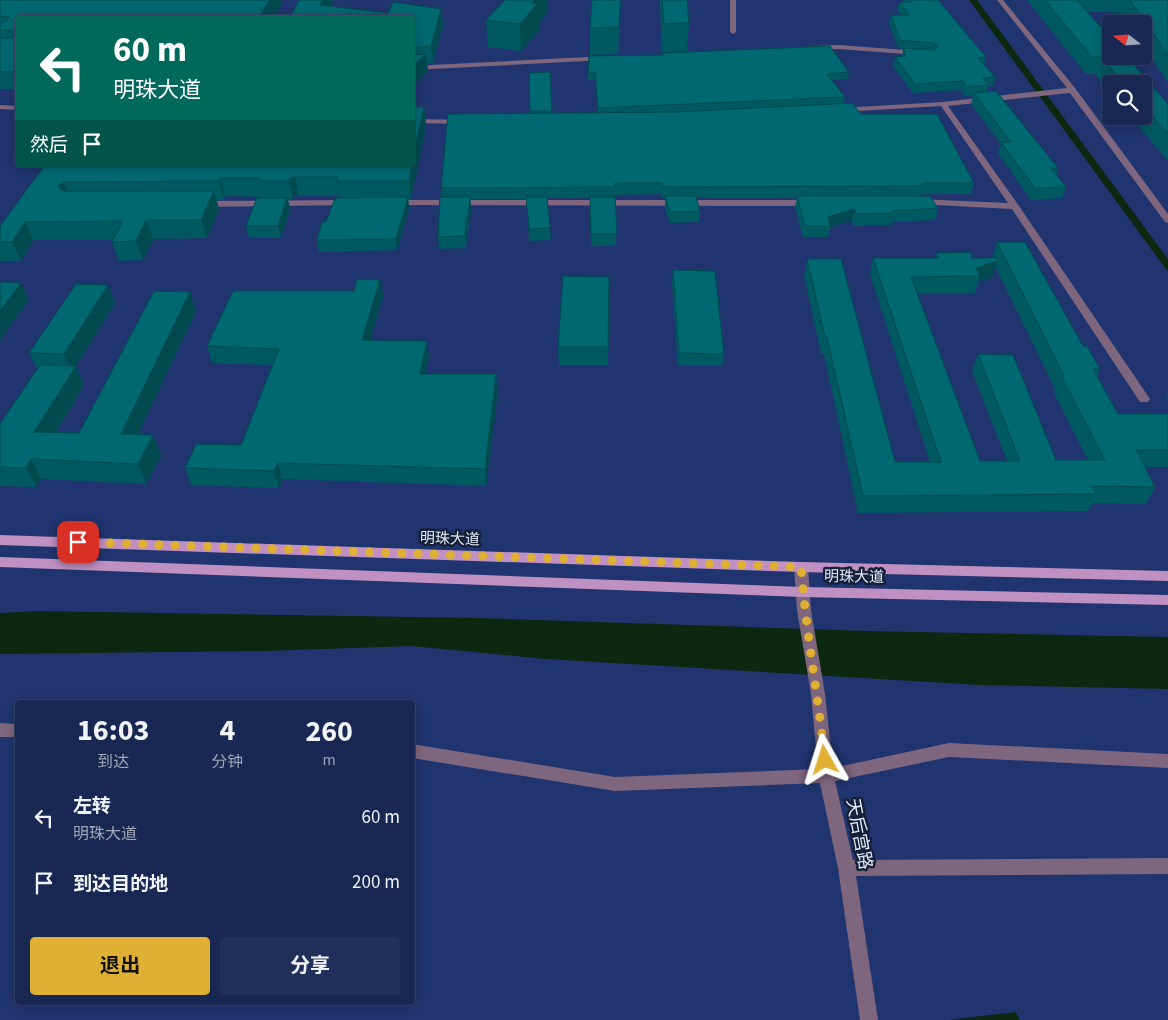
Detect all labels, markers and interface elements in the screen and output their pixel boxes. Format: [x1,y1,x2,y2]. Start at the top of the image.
north arrow [1102,15,1152,65]
map controls [1102,15,1152,125]
text: 60 m [113,25,187,75]
icon: left [30,35,95,100]
text: 明珠大道 [113,74,201,106]
button: search [1102,75,1152,125]
icon: arrive [78,130,106,158]
text: 然后 [30,132,68,159]
pin [57,521,99,563]
street label: 明珠大道 [420,527,480,551]
icon: arrive [64,528,92,556]
street label: 明珠大道 [824,566,884,588]
text: 16:03 [77,709,149,752]
text: 4 [219,709,235,752]
text: 260 [305,710,353,753]
position arrow [798,733,850,785]
text: m [323,749,336,771]
text: 到达 [97,751,129,773]
text: 分钟 [211,751,243,773]
text: 左转 [73,793,111,820]
street label: 天后宫路 [840,796,878,872]
icon: left [30,804,58,832]
text: 60 m [362,804,400,831]
text: 明珠大道 [73,823,137,845]
icon: arrive [30,869,58,897]
text: 200 m [352,869,400,896]
text: 到达目的地 [73,871,168,898]
button: 退出 [30,937,210,995]
button: 分享 [220,937,400,995]

